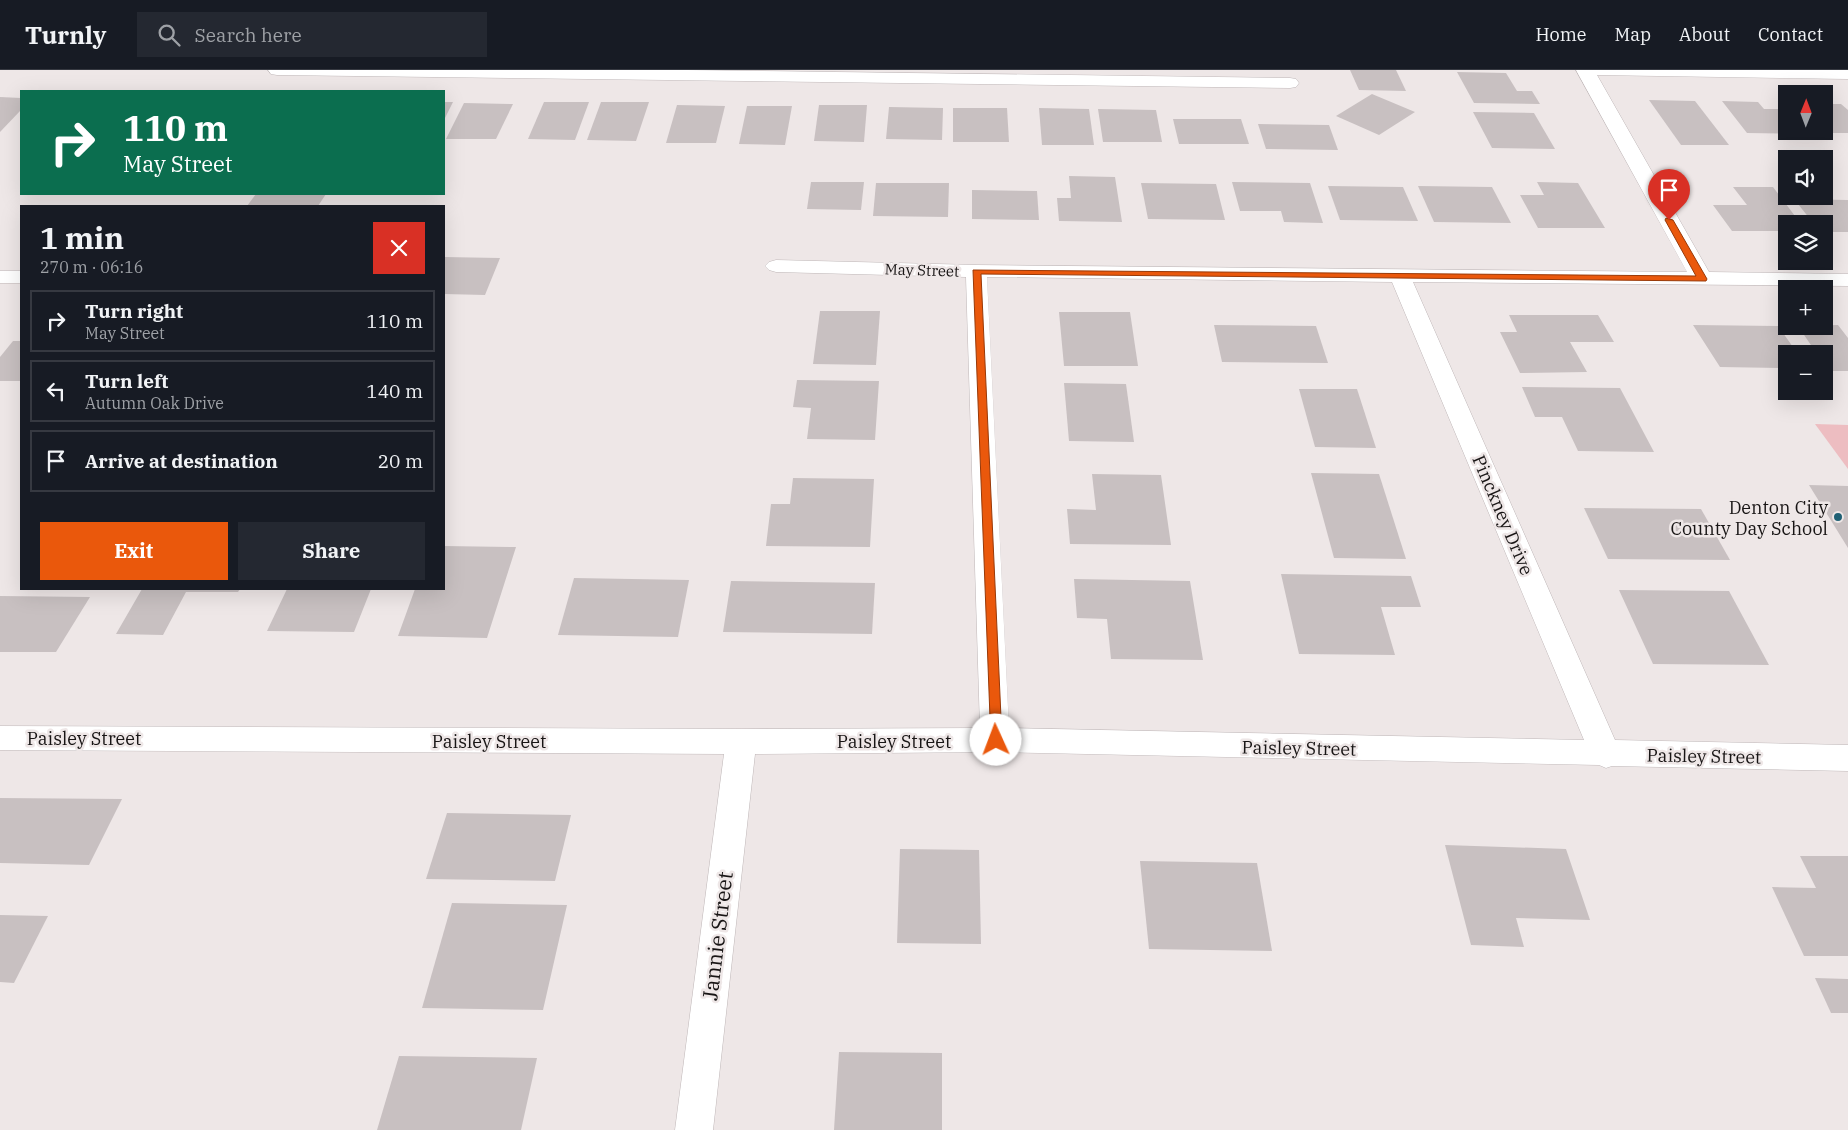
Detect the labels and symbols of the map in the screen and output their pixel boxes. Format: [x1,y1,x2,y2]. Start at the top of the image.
north arrow [1778,85,1832,140]
pin [1648,169,1690,220]
street label: May Street [884,259,960,281]
street label: Pinckney Drive [1467,451,1539,579]
place label: Denton City County Day School [1670,496,1828,540]
marker: Denton City County Day School [1832,511,1844,523]
position arrow [969,713,1021,765]
street label: Paisley Street [27,727,141,750]
street label: Paisley Street [432,730,546,753]
street label: Paisley Street [837,730,951,753]
street label: Paisley Street [1242,736,1356,760]
street label: Paisley Street [1647,744,1761,768]
street label: Jannie Street [695,870,739,1002]

